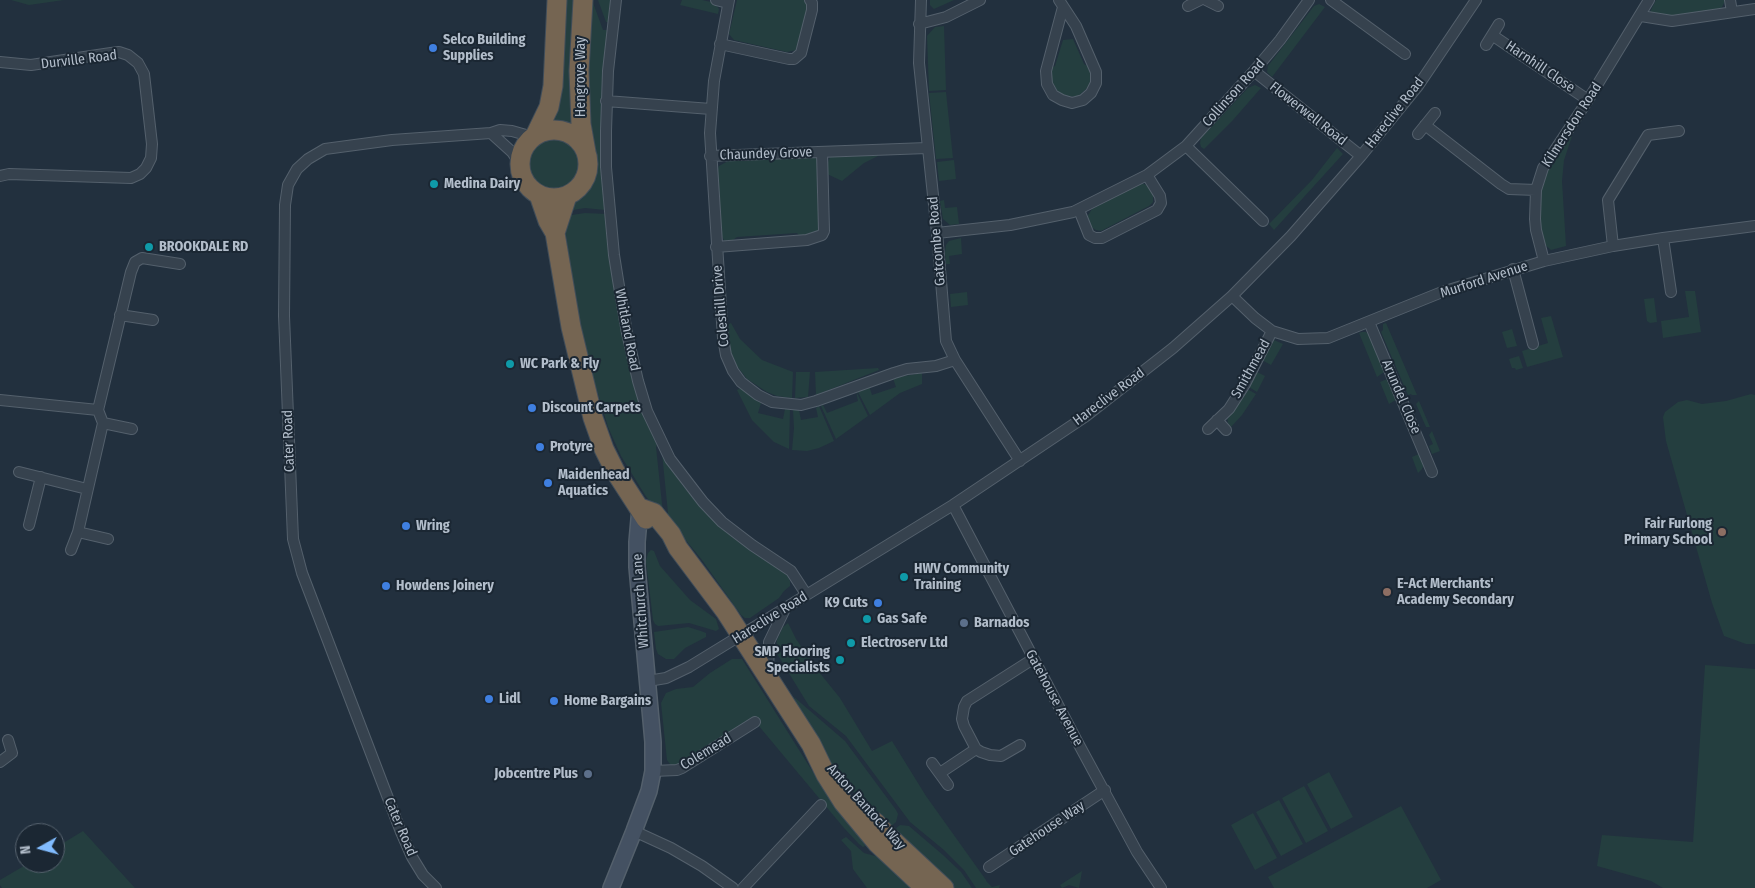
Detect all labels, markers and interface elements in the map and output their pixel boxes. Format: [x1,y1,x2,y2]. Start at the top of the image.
place label: Selco Building Supplies [443,32,525,64]
street label: Hengrove Way [573,37,589,117]
street label: Harnhill Close [1502,38,1578,96]
marker: Selco Building Supplies [427,42,439,54]
street label: Durville Road [40,47,118,73]
street label: Collinson Road [1199,56,1269,130]
street label: Hareclive Road [1362,74,1428,152]
street label: Flowerwell Road [1266,79,1350,149]
street label: Kilmersdon Road [1538,80,1606,170]
street label: Chaundey Grove [719,144,813,164]
place label: Medina Dairy [444,176,520,192]
marker: Medina Dairy [428,178,440,190]
street label: Gatcombe Road [925,196,949,286]
place label: BROOKDALE RD [159,239,248,255]
marker: BROOKDALE RD [143,241,155,253]
street label: Murford Avenue [1438,258,1530,302]
street label: Coleshill Drive [709,264,733,348]
street label: Whitland Road [611,287,643,373]
street label: Smithmead [1228,336,1274,402]
place label: WC Park & Fly [520,356,599,372]
street label: Arundel Close [1378,357,1424,437]
marker: WC Park & Fly [504,358,516,370]
street label: Hareclive Road [1070,365,1148,429]
place label: Discount Carpets [542,400,641,416]
marker: Discount Carpets [526,402,538,414]
street label: Cater Road [280,410,298,472]
place label: Protyre [550,439,593,455]
marker: Protyre [534,441,546,453]
place label: Maidenhead Aquatics [558,467,630,500]
marker: Maidenhead Aquatics [542,477,554,489]
place label: Fair Furlong Primary School [1624,516,1712,548]
place label: Wring [416,518,450,534]
marker: Wring [400,520,412,532]
marker: Fair Furlong Primary School [1716,526,1728,538]
street label: Whitchurch Lane [629,553,653,649]
place label: HWV Community Training [914,561,1009,594]
marker: HWV Community Training [898,571,910,583]
place label: E-Act Merchants' Academy Secondary [1397,576,1514,608]
place label: Howdens Joinery [396,578,494,594]
marker: Howdens Joinery [380,580,392,592]
marker: E-Act Merchants' Academy Secondary [1381,586,1393,598]
street label: Hareclive Road [729,588,811,648]
place label: K9 Cuts [824,595,868,611]
marker: K9 Cuts [872,597,884,609]
place label: Gas Safe [877,611,927,627]
marker: Gas Safe [861,613,873,625]
place label: Barnados [974,615,1029,631]
marker: Barnados [958,617,970,629]
place label: Electroserv Ltd [861,635,948,651]
marker: Electroserv Ltd [845,637,857,649]
place label: SMP Flooring Specialists [754,644,830,676]
street label: Gatehouse Avenue [1022,647,1086,749]
marker: SMP Flooring Specialists [834,654,846,666]
place label: Lidl [499,691,521,707]
marker: Lidl [483,693,495,705]
place label: Home Bargains [564,693,651,709]
marker: Home Bargains [548,695,560,707]
street label: Colemead [677,730,735,774]
street label: Anton Bantock Way [823,761,909,853]
place label: Jobcentre Plus [494,766,578,782]
marker: Jobcentre Plus [582,768,594,780]
street label: Cater Road [380,795,420,859]
street label: Gatehouse Way [1006,798,1088,860]
north arrow [15,823,65,873]
text: N [17,845,35,855]

